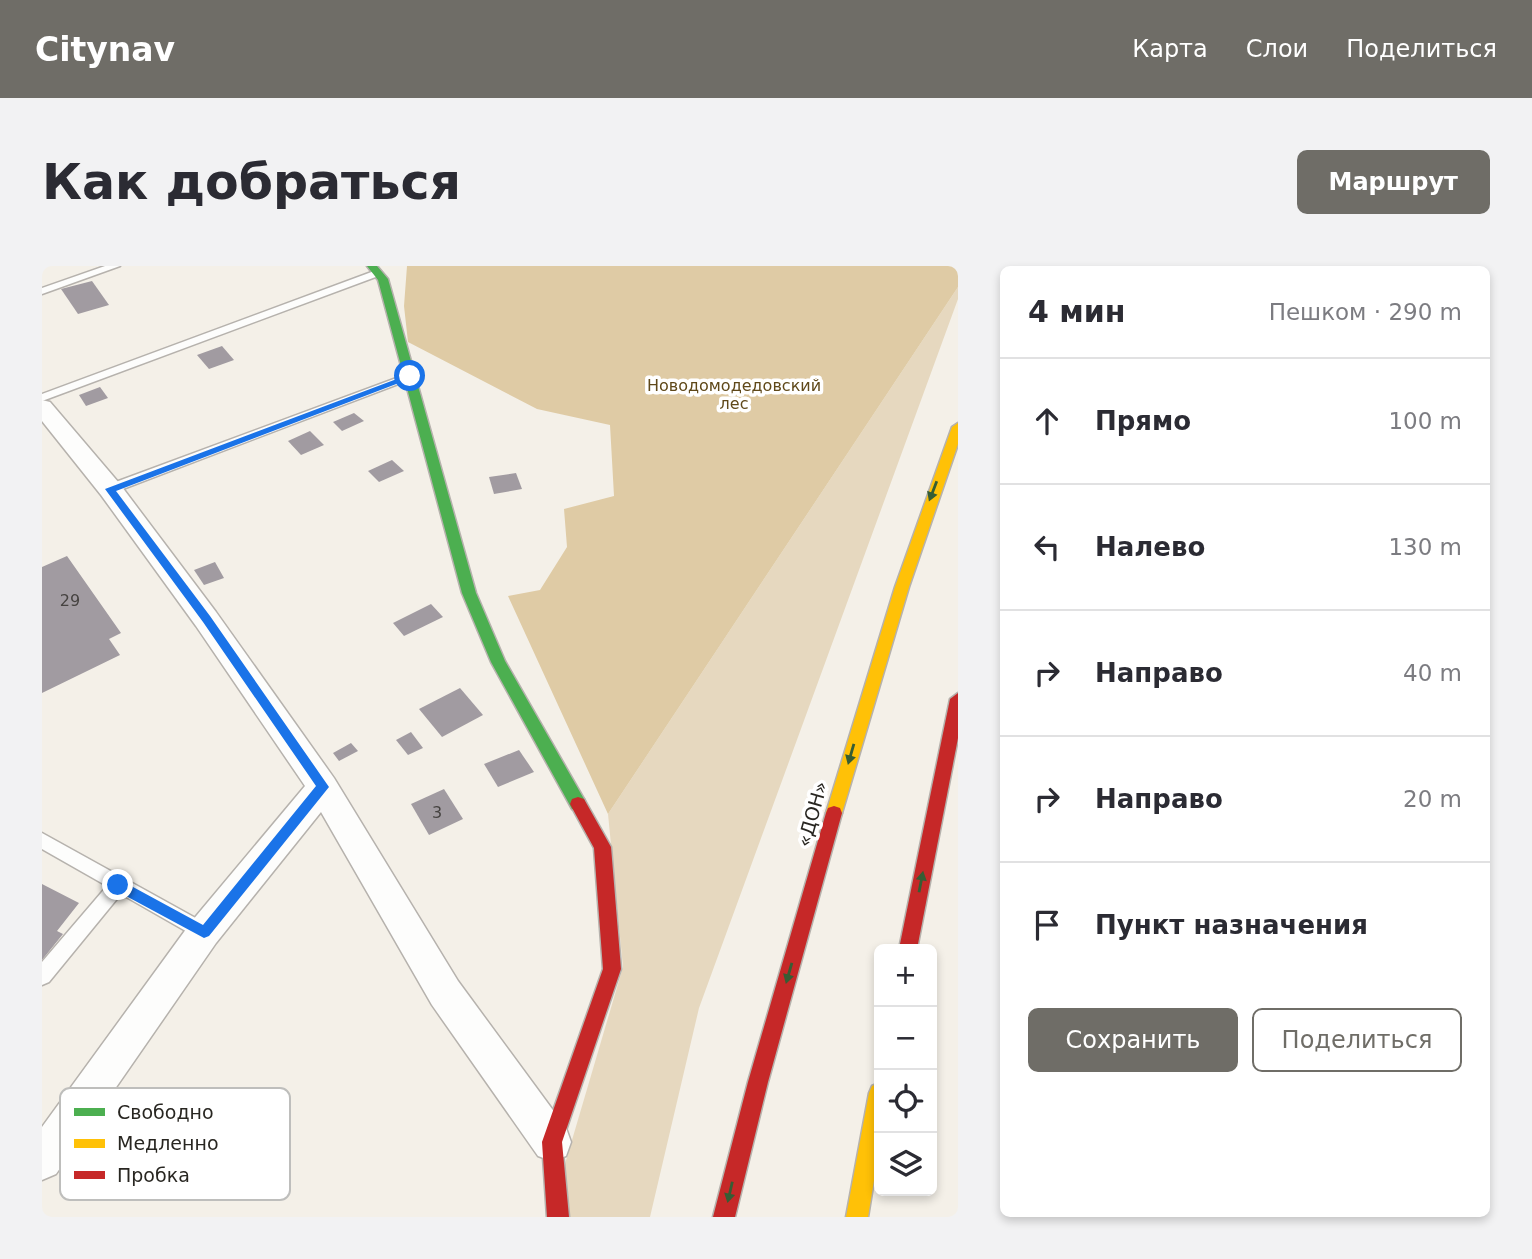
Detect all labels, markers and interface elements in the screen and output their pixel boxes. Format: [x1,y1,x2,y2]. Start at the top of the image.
text: Citynav [35,30,175,69]
text: Карта [1132,35,1208,63]
text: Слои [1246,35,1308,63]
text: Поделиться [1346,35,1497,63]
button: Маршрут [1297,150,1490,214]
text: Как добраться [42,154,461,211]
text: 4 мин [1028,294,1126,329]
text: Пешком · 290 m [1269,299,1462,325]
route start [394,360,425,391]
park label: Новодомодедовский лес [647,376,821,413]
icon: ahead [1028,402,1066,440]
text: Прямо [1095,406,1191,436]
text: 100 m [1388,408,1462,434]
one-way arrow [928,480,939,501]
icon: left [1028,528,1066,566]
text: Налево [1095,532,1205,562]
text: 130 m [1388,534,1462,560]
house number: 29 [60,591,80,610]
icon: right [1028,654,1066,692]
text: Направо [1095,658,1223,688]
text: 40 m [1403,660,1462,686]
one-way arrow [845,743,856,765]
street label: «ДОН» [792,779,832,849]
icon: right [1028,780,1066,818]
text: Направо [1095,784,1223,814]
text: 20 m [1403,786,1462,812]
house number: 3 [432,803,442,822]
route end [102,869,133,900]
one-way arrow [916,871,927,893]
icon: arrive [1028,906,1066,944]
text: Пункт назначения [1095,910,1368,940]
map controls [874,944,937,1196]
button: + [874,944,937,1007]
one-way arrow [783,963,793,984]
button: − [874,1007,937,1070]
button: Сохранить [1028,1008,1238,1072]
button: Поделиться [1252,1008,1462,1072]
button: locate [874,1070,937,1133]
legend [60,1088,290,1200]
text: Свободно [117,1101,214,1123]
text: Медленно [117,1132,219,1154]
button: layers [874,1133,937,1196]
text: Пробка [117,1164,190,1186]
one-way arrow [724,1181,735,1203]

